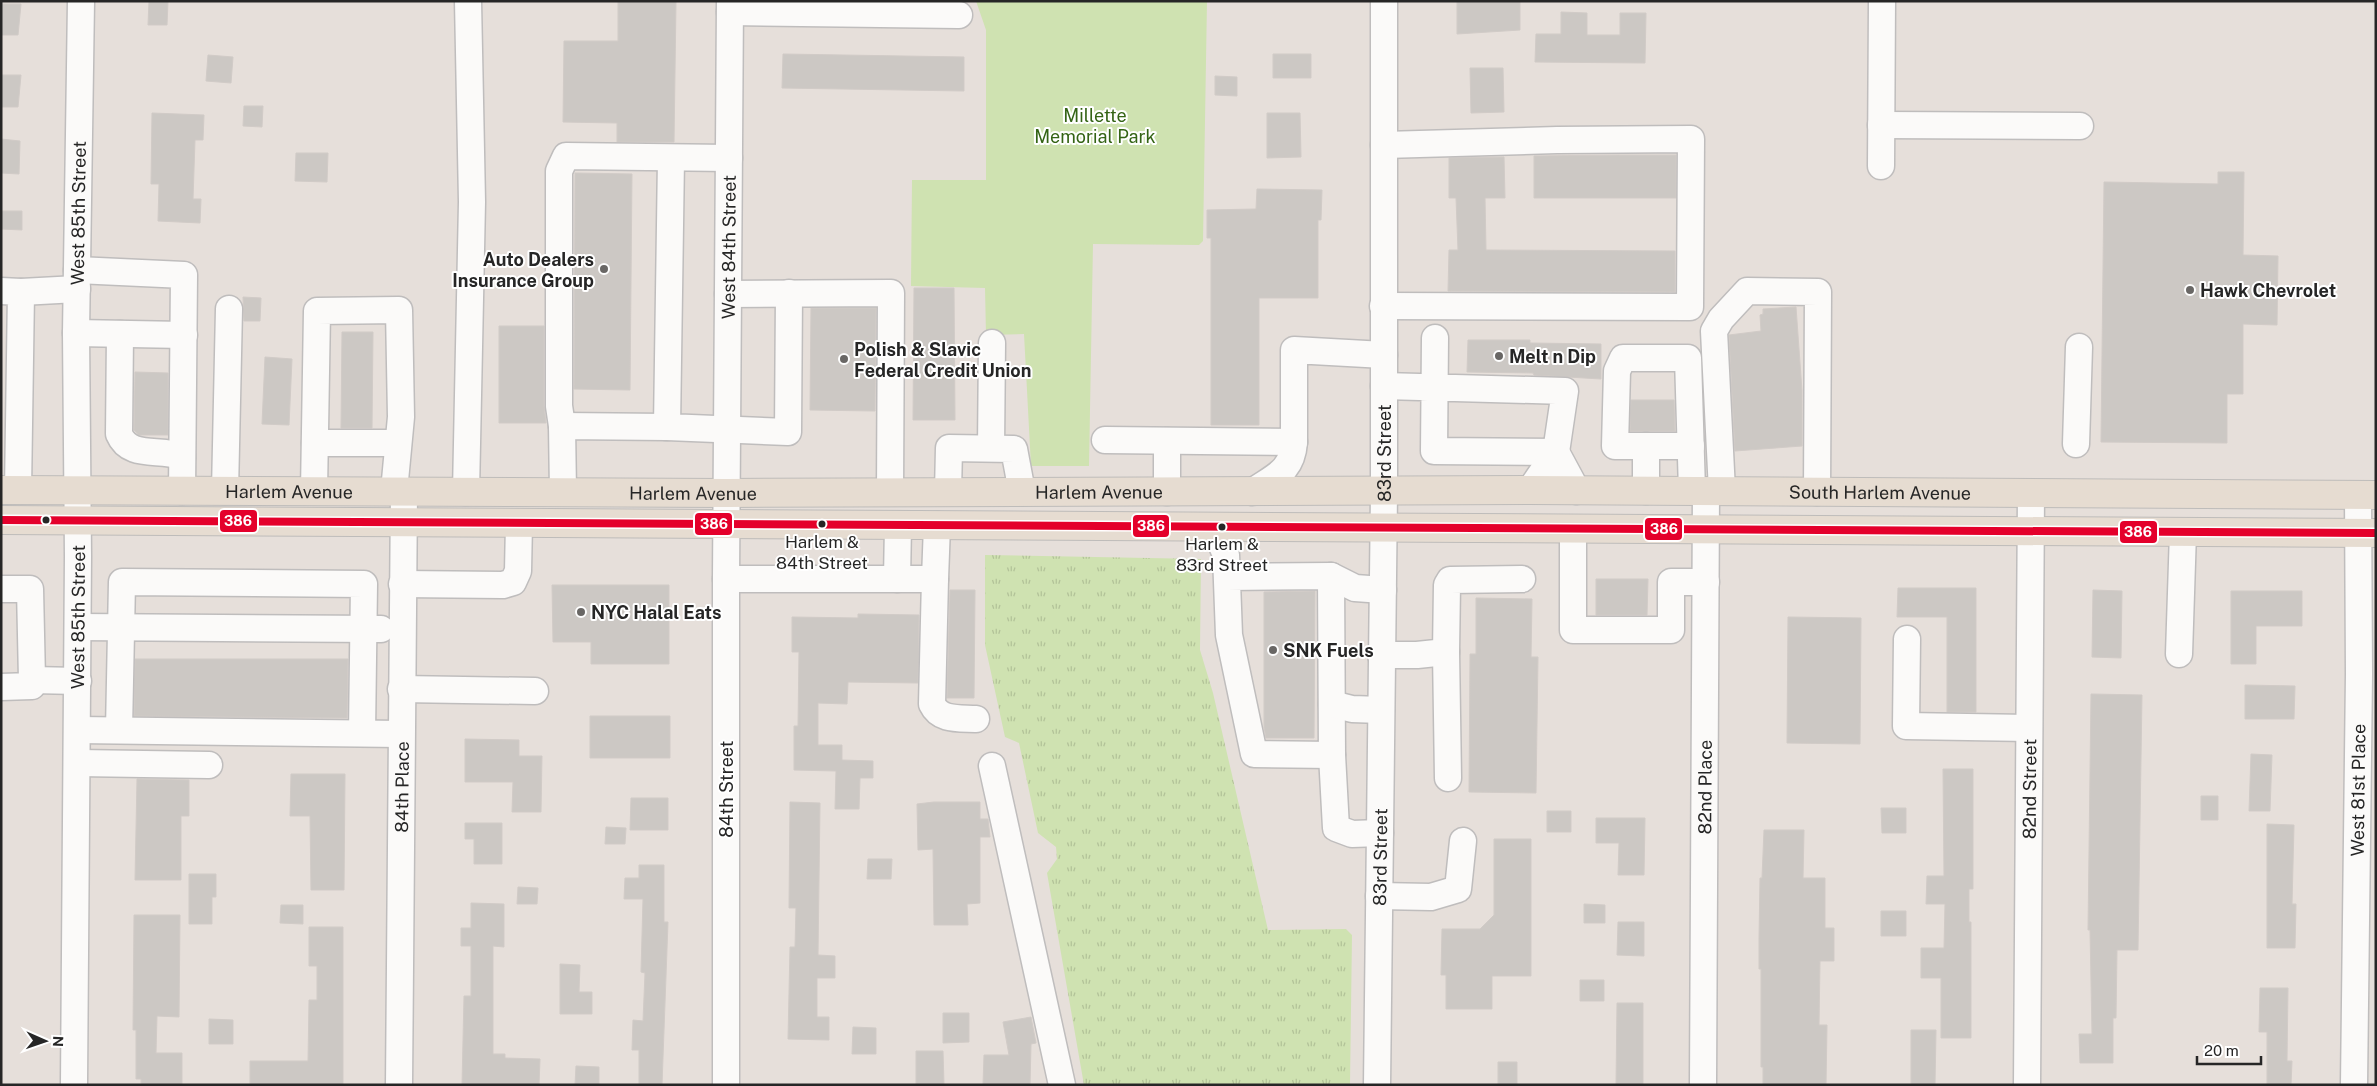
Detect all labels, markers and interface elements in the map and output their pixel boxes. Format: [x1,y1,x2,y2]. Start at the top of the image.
park label: Millette Memorial Park [1034,105,1156,147]
street label: West 85th Street [66,141,89,285]
street label: West 84th Street [717,175,739,319]
place label: Auto Dealers Insurance Group [452,249,594,291]
marker: Auto Dealers Insurance Group [598,263,610,275]
place label: Hawk Chevrolet [2200,280,2336,301]
marker: Hawk Chevrolet [2184,284,2196,296]
place label: Polish & Slavic Federal Credit Union [854,339,1031,381]
place label: Melt n Dip [1509,346,1596,367]
marker: Melt n Dip [1493,350,1505,362]
marker: Polish & Slavic Federal Credit Union [838,353,850,365]
street label: 83rd Street [1373,404,1395,502]
street label: Harlem Avenue [225,480,353,502]
street label: Harlem Avenue [1035,481,1163,502]
street label: South Harlem Avenue [1789,481,1971,503]
street label: Harlem Avenue [629,482,757,504]
line badge: 386 [219,509,258,533]
line badge: 386 [694,512,733,536]
text: 386 [224,513,252,529]
line badge: 386 [1132,514,1170,538]
unlabelled marker [41,515,51,525]
text: 386 [700,516,728,532]
line badge: 386 [1644,517,1683,541]
text: 386 [1137,518,1165,534]
marker: Harlem & 84th Street [817,519,827,529]
line badge: 386 [2119,520,2158,544]
text: 386 [1650,521,1678,537]
marker: Harlem & 83rd Street [1217,522,1227,532]
text: 386 [2124,524,2152,540]
place label: Harlem & 84th Street [776,532,868,573]
place label: Harlem & 83rd Street [1176,534,1268,575]
street label: West 85th Street [66,545,89,689]
place label: NYC Halal Eats [591,602,721,623]
marker: NYC Halal Eats [575,606,587,618]
place label: SNK Fuels [1283,640,1374,661]
marker: SNK Fuels [1267,644,1279,656]
street label: West 81st Place [2346,723,2369,857]
street label: 82nd Street [2018,739,2040,839]
street label: 84th Street [716,740,737,838]
street label: 82nd Place [1694,740,1715,834]
street label: 84th Place [391,741,412,833]
street label: 83rd Street [1369,808,1391,906]
north arrow [20,1016,70,1066]
scale bar [2197,1034,2261,1066]
text: N [50,1036,66,1047]
text: 20 m [2204,1042,2239,1059]

